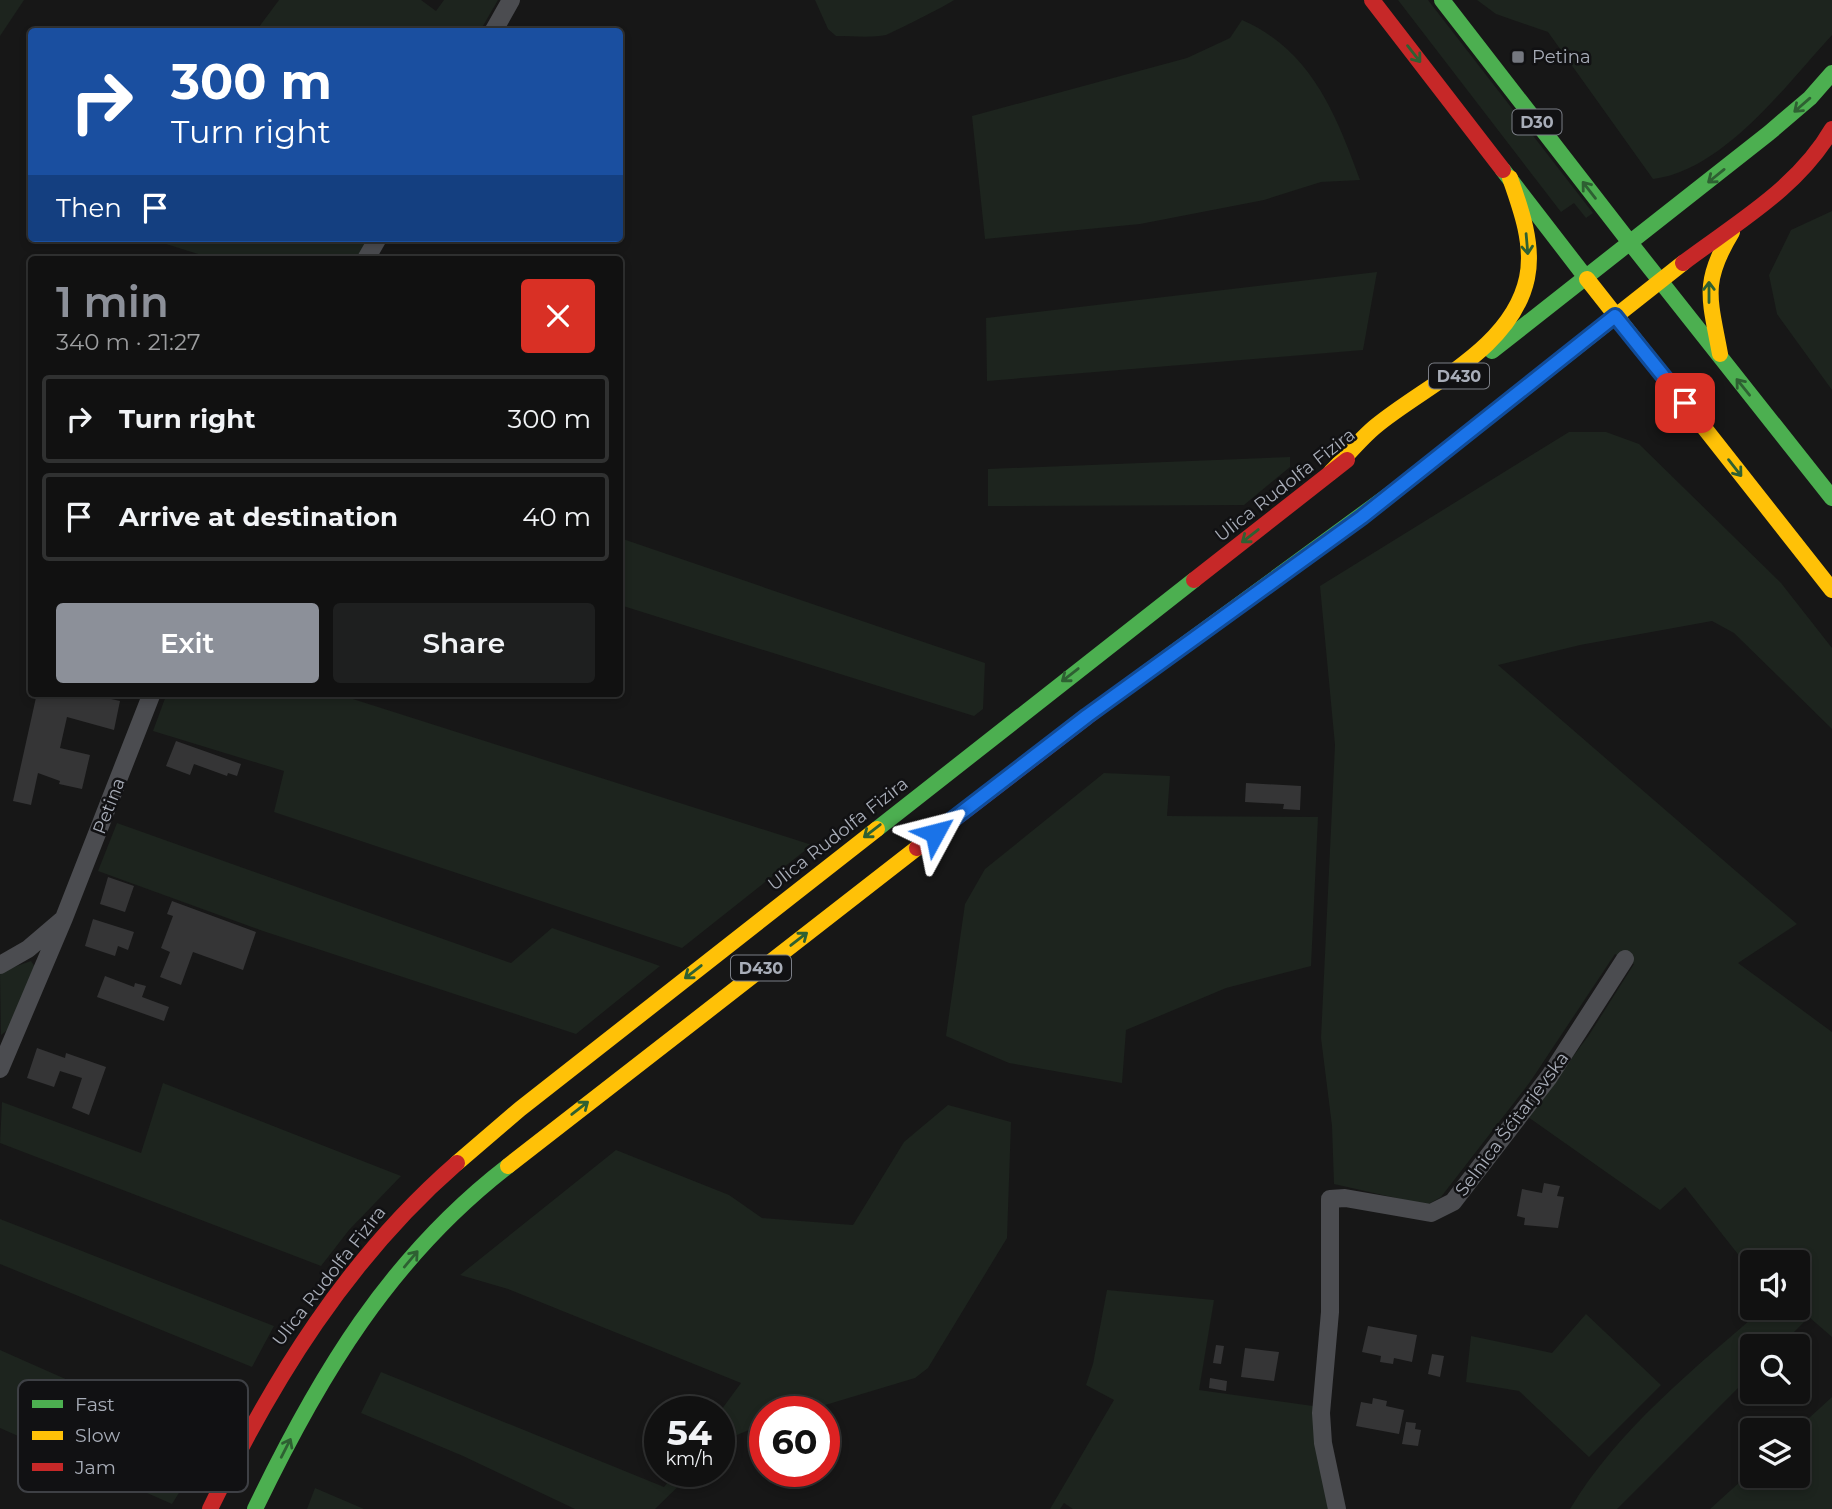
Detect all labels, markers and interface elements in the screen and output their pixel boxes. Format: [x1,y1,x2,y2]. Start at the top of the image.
one-way arrow [1406,44,1421,63]
place label: Petina [1532,46,1591,68]
marker: Petina [1510,49,1526,65]
text: 300 m [171,52,332,111]
icon: right [56,56,147,147]
one-way arrow [1794,96,1811,113]
road number: D30 [1512,110,1562,134]
text: Turn right [171,112,331,151]
one-way arrow [1707,168,1726,183]
one-way arrow [1582,181,1597,200]
icon: arrive [136,189,174,227]
text: Then [56,192,122,224]
one-way arrow [1521,232,1534,255]
text: 1 min [56,276,169,328]
button: close [521,279,595,353]
one-way arrow [1702,281,1715,304]
text: 340 m · 21:27 [56,328,200,356]
road number: D430 [1429,364,1489,388]
pin [1655,373,1715,433]
one-way arrow [1736,379,1751,397]
icon: arrive [1666,384,1704,422]
icon: right [60,400,98,438]
text: Turn right [119,403,255,435]
text: 300 m [508,403,591,435]
street label: Ulica Rudolfa Fizira [1211,424,1359,546]
one-way arrow [1728,458,1743,476]
icon: arrive [60,498,98,536]
text: Arrive at destination [119,501,398,533]
text: 40 m [522,501,591,533]
one-way arrow [1241,528,1260,543]
button: Exit [56,603,319,683]
button: Share [333,603,595,683]
one-way arrow [1061,667,1080,682]
street label: Ulica Rudolfa Fizira [764,773,912,895]
street label: Petina [88,775,130,837]
position arrow [898,796,972,870]
one-way arrow [863,823,882,838]
one-way arrow [789,931,807,946]
road number: D430 [731,956,791,980]
one-way arrow [685,964,703,979]
street label: Selnica Šćitarjevska [1451,1047,1573,1201]
one-way arrow [570,1100,589,1115]
street label: Ulica Rudolfa Fizira [268,1202,390,1350]
one-way arrow [403,1250,419,1268]
map controls [1740,1250,1810,1488]
button: sound [1740,1250,1810,1320]
button: search [1740,1334,1810,1404]
legend [18,1380,248,1492]
text: Fast [75,1393,115,1416]
speed limit sign: 60 [749,1396,840,1487]
text: 54 [667,1411,712,1454]
button: layers [1740,1418,1810,1488]
text: Slow [75,1424,120,1447]
one-way arrow [279,1438,293,1459]
text: km/h [665,1448,714,1470]
text: Jam [74,1456,116,1479]

